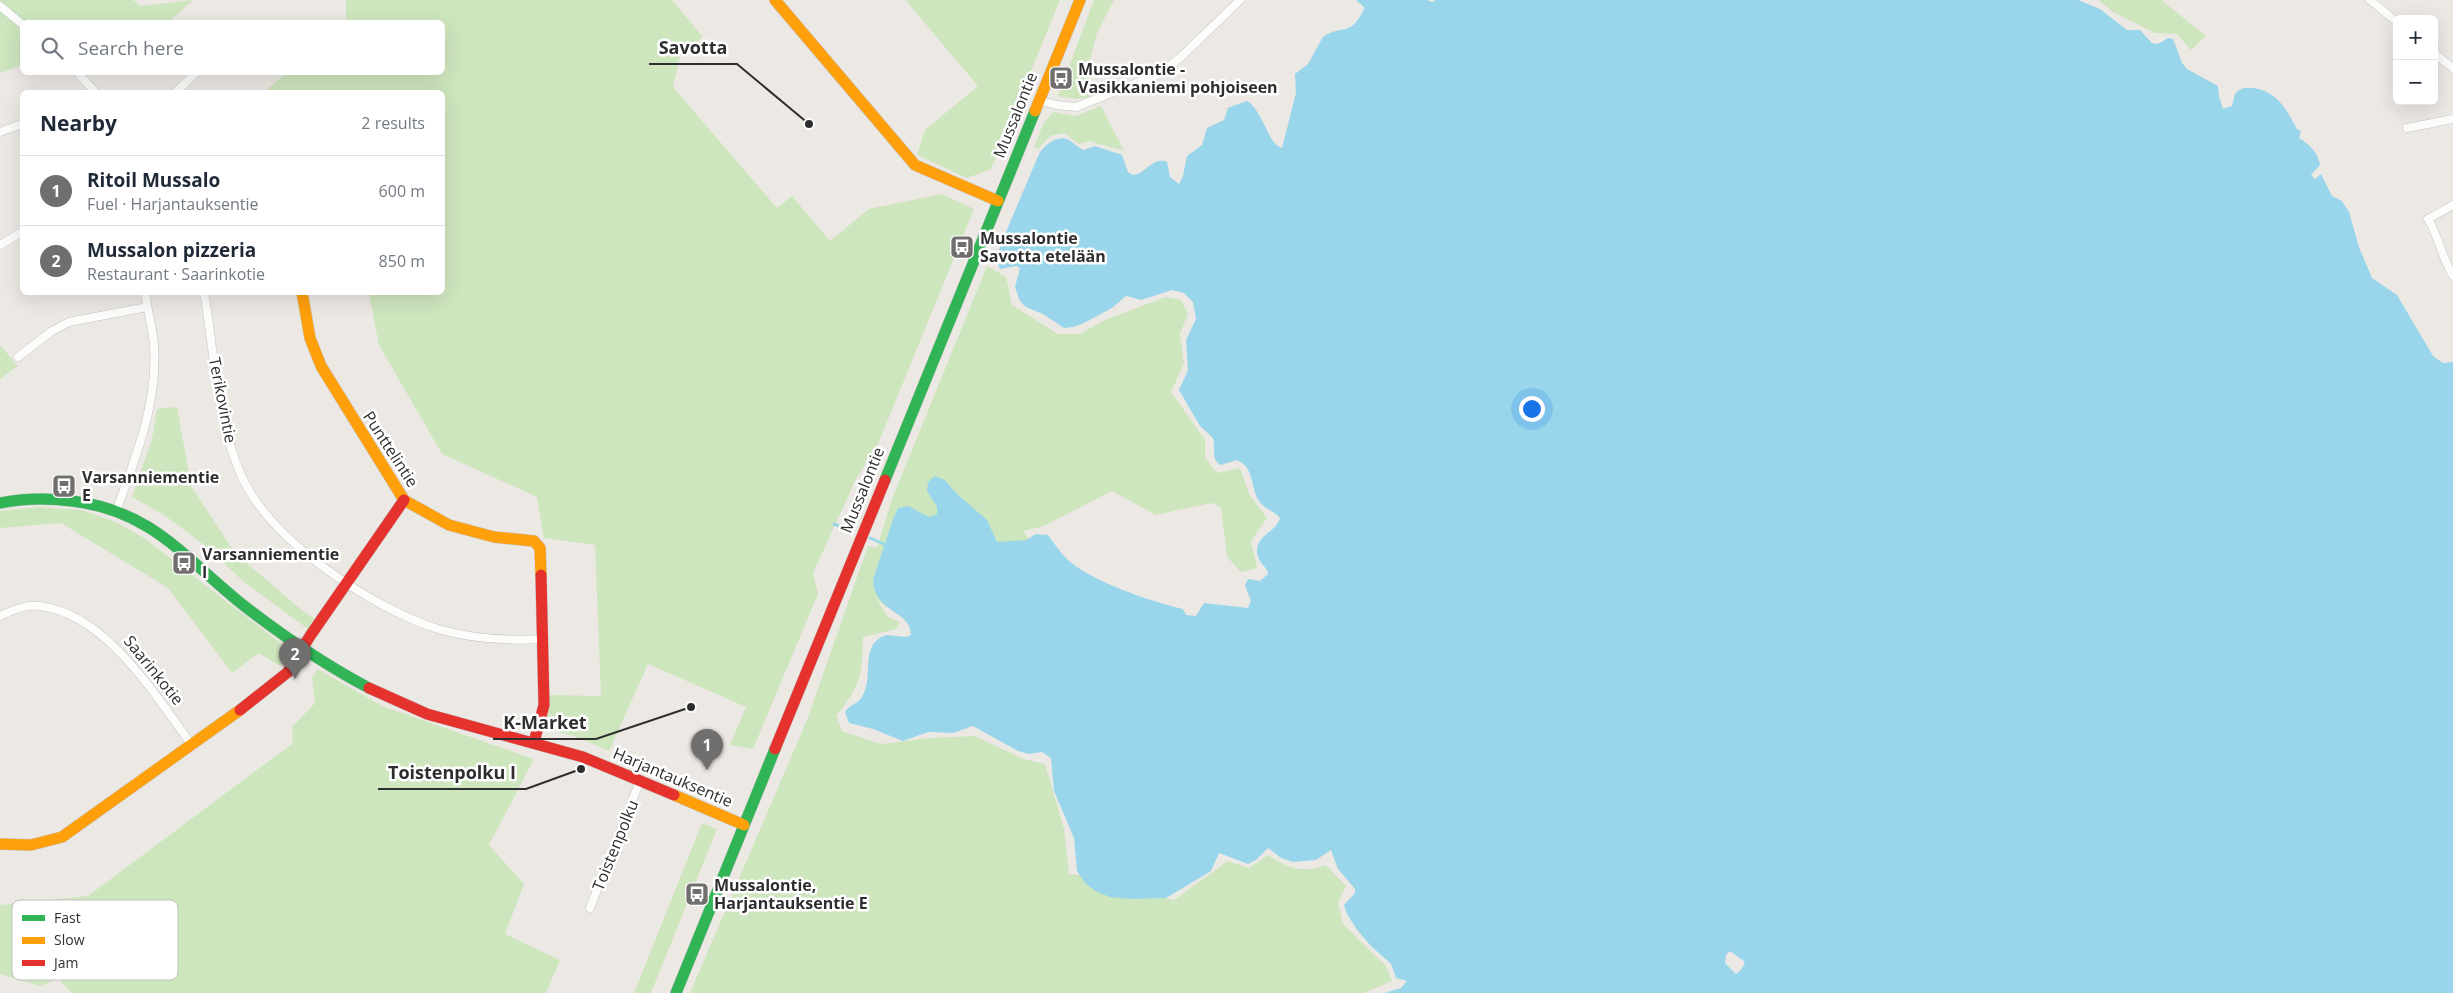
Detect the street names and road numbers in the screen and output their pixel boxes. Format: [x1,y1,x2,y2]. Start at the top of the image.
street label: Mussalontie [988,69,1042,161]
street label: Terikovintie [204,355,242,445]
street label: Punttelintie [358,407,424,491]
street label: Mussalontie [835,444,889,536]
street label: Saarinkotie [119,631,189,709]
street label: Harjantauksentie [610,742,736,812]
street label: Toistenpolku [587,796,643,894]

